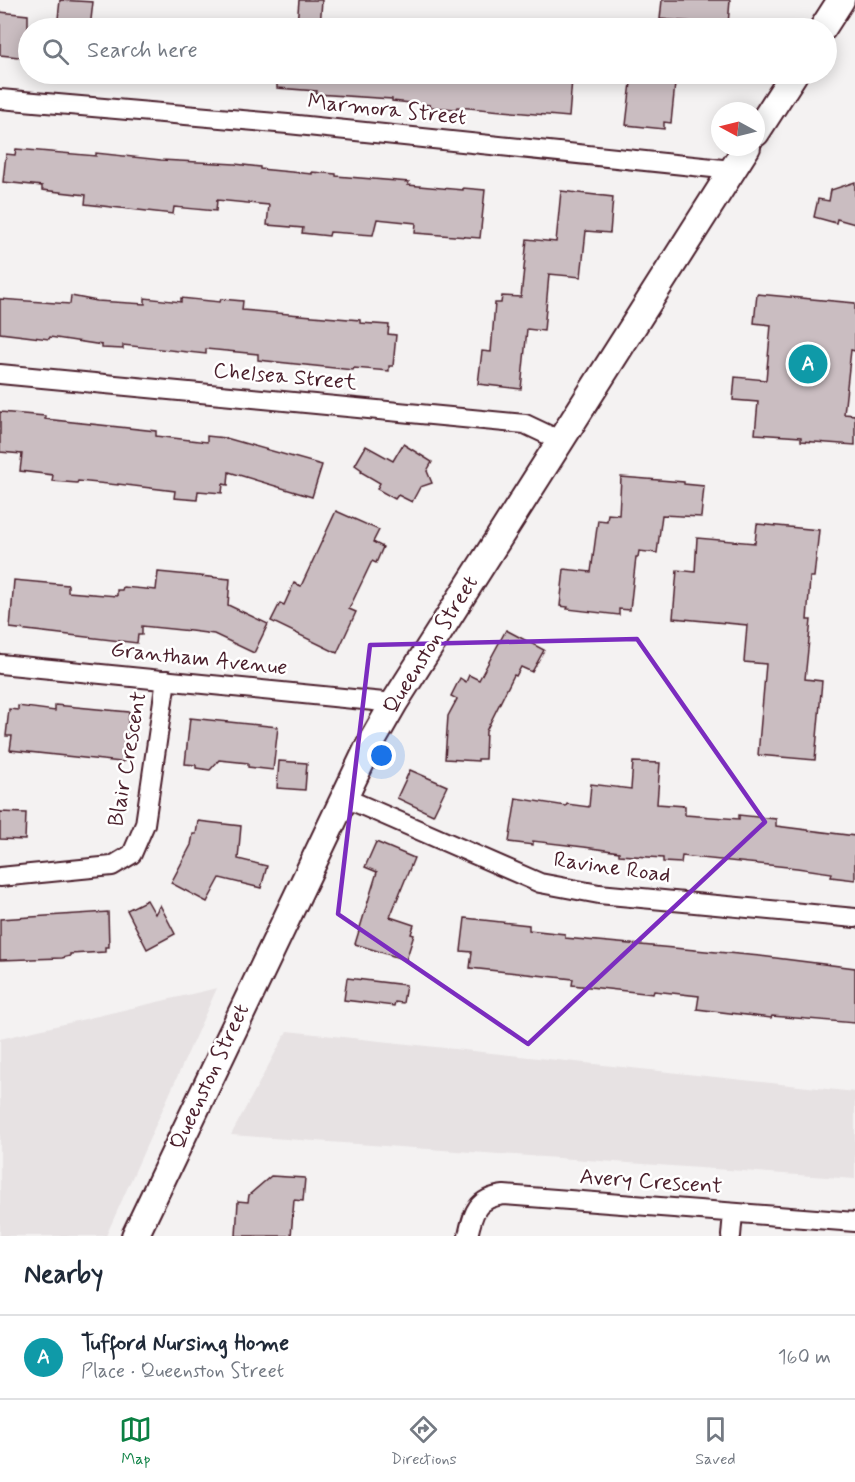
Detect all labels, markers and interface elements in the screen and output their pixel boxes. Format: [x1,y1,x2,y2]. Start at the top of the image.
search box [18,18,837,84]
icon: search [39,35,72,68]
text: Search here [87,37,198,65]
street label: Marmora Street [306,88,468,132]
north arrow [711,102,765,156]
pin: A [788,342,828,386]
street label: Chelsea Street [212,357,358,397]
street label: Queenston Street [377,571,485,719]
street label: Grantham Avenue [109,636,289,682]
street label: Blair Crescent [102,689,154,829]
your location [367,741,396,770]
street label: Ravine Road [552,846,672,890]
street label: Queenston Street [164,999,256,1155]
street label: Avery Crescent [579,1163,723,1201]
text: Nearby [24,1258,103,1292]
text: Tufford Nursing Home [81,1330,289,1358]
text: A [37,1344,50,1371]
text: 160 m [778,1344,831,1371]
text: Place · Queenston Street [81,1358,284,1385]
tab: Map [119,1413,152,1470]
tab: Directions [391,1413,457,1470]
tab: Saved [695,1413,736,1470]

